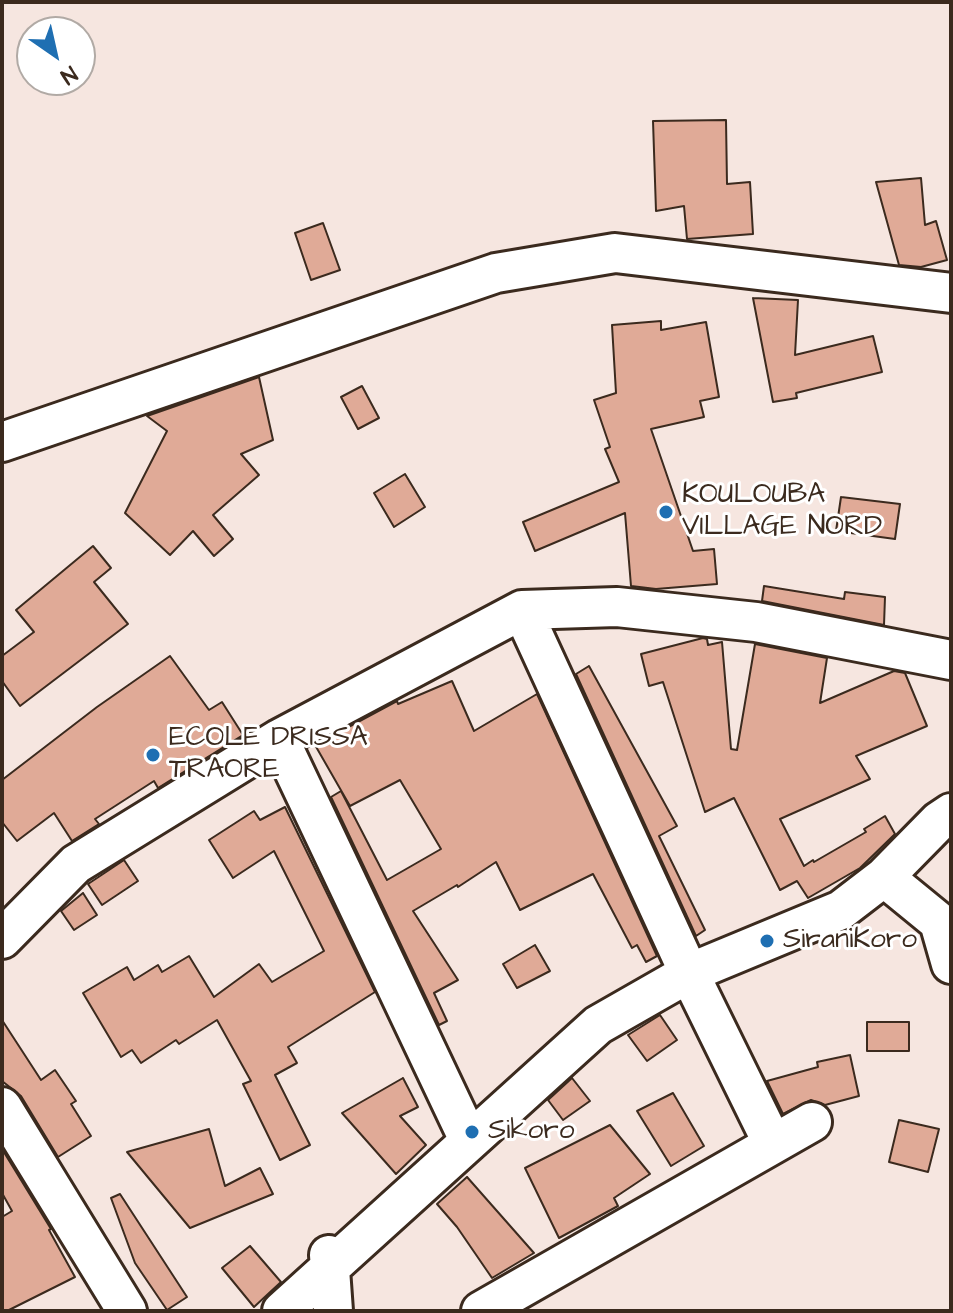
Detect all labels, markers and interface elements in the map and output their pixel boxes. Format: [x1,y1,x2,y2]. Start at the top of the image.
north arrow [16,16,96,96]
text: N [54,58,83,91]
place label: KOULOUBA VILLAGE NORD [682,479,882,545]
marker: KOULOUBA VILLAGE NORD [657,503,675,521]
place label: ECOLE DRISSA TRAORE [169,722,368,788]
marker: ECOLE DRISSA TRAORE [144,746,162,764]
place label: SiraniKoro [783,924,917,958]
marker: SiraniKoro [758,932,776,950]
place label: Sikoro [488,1115,574,1149]
marker: Sikoro [463,1123,481,1141]

